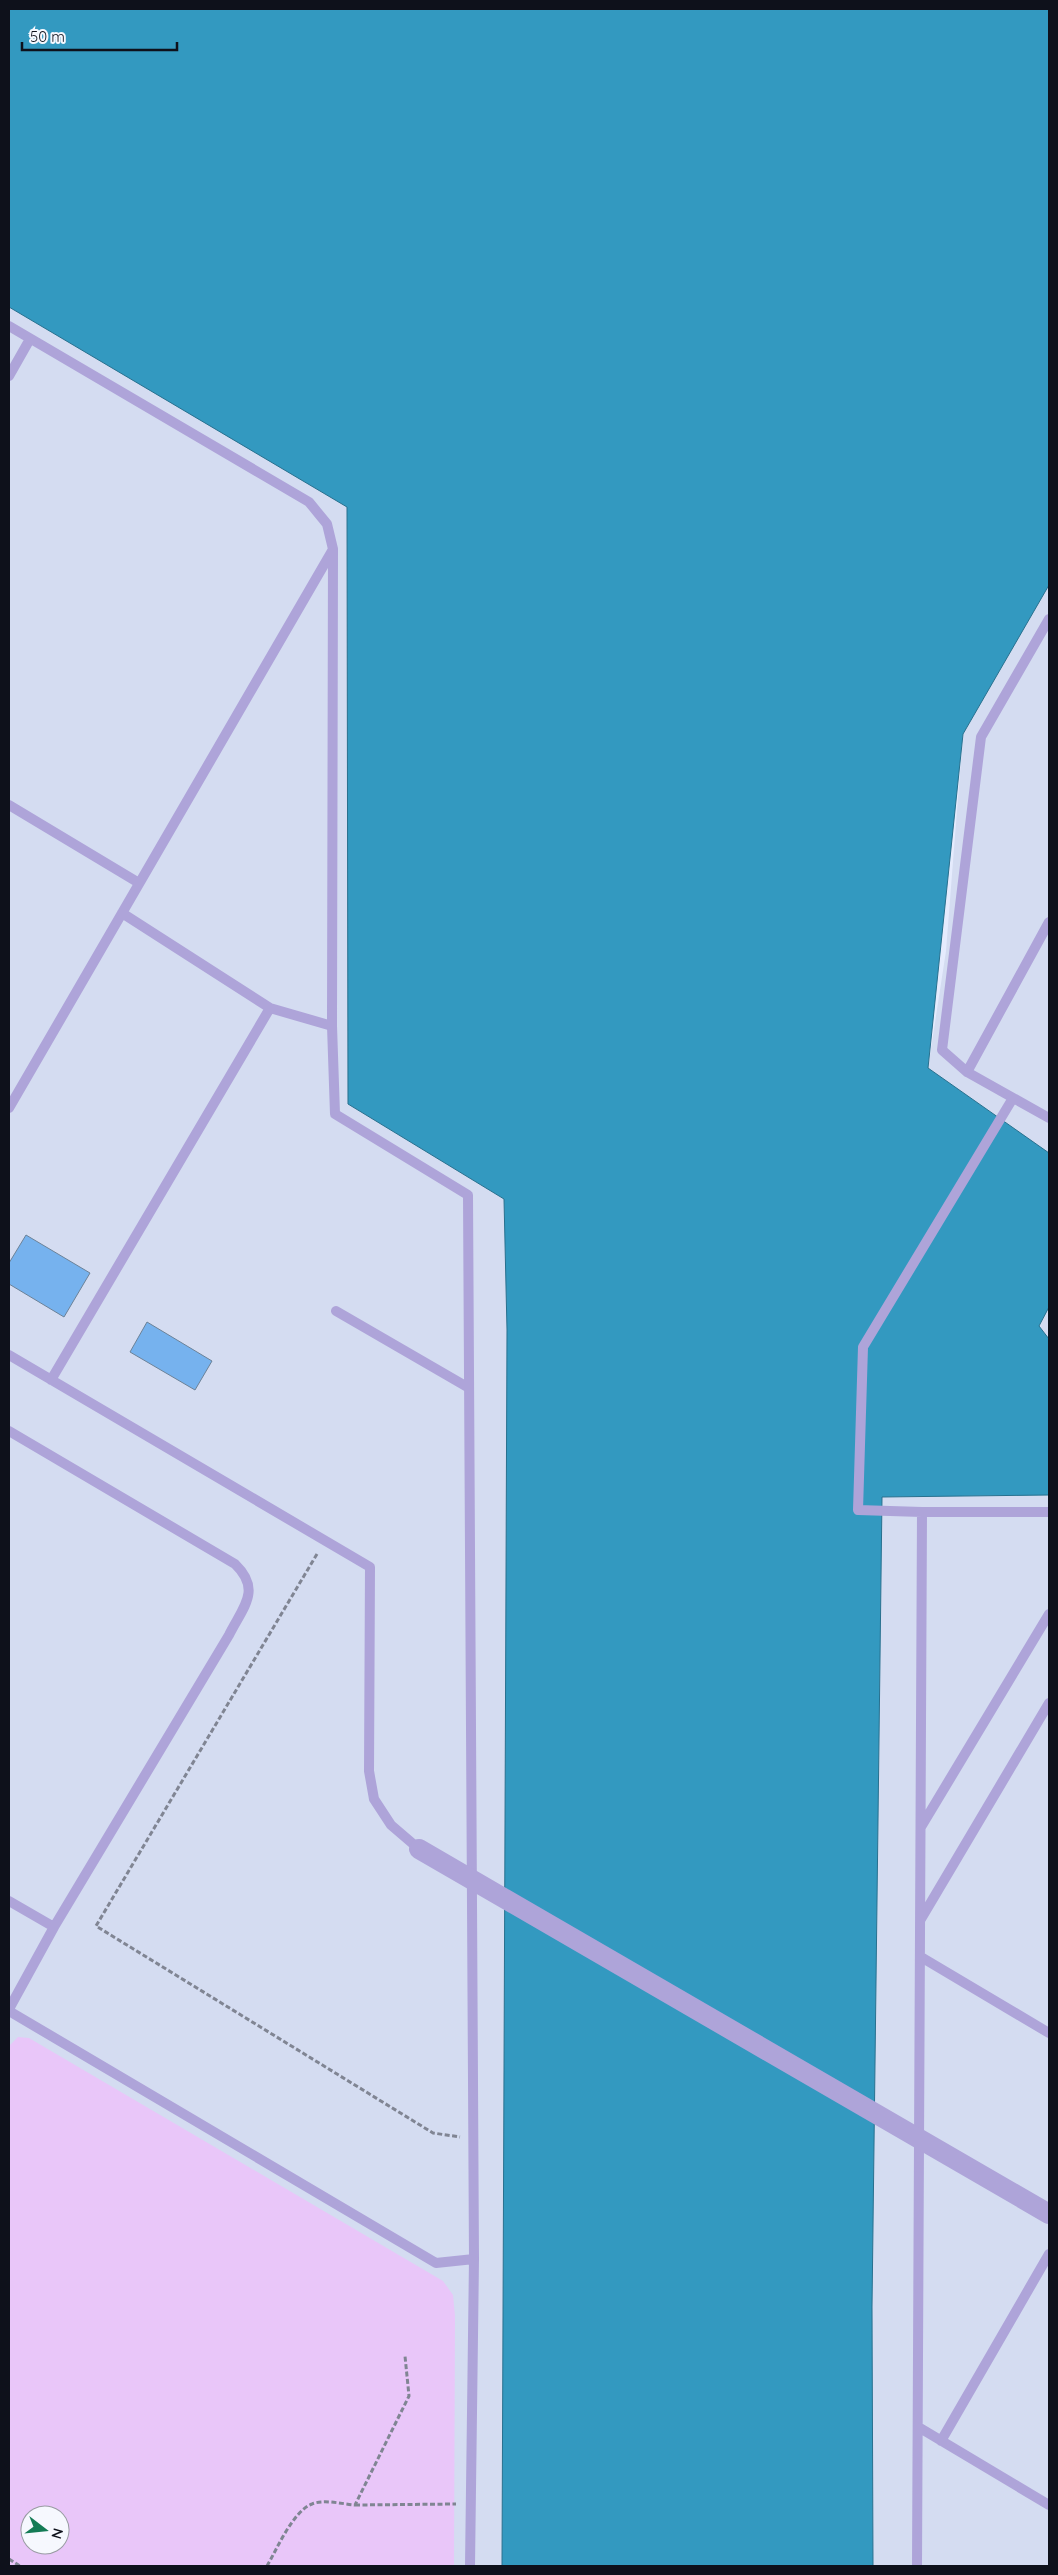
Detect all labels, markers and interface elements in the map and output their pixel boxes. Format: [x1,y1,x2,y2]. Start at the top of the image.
scale bar [22,20,178,52]
text: 50 m [30,27,65,46]
north arrow [20,2505,70,2555]
text: N [47,2526,68,2541]

